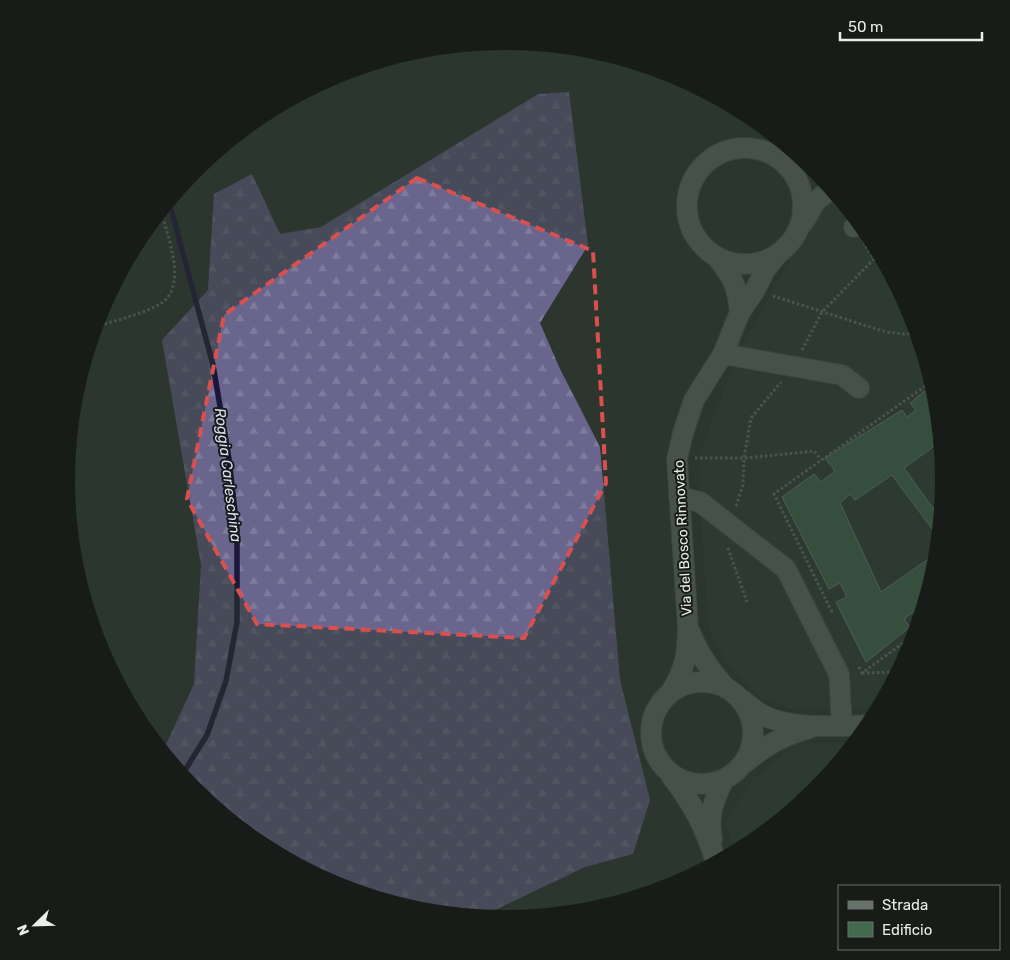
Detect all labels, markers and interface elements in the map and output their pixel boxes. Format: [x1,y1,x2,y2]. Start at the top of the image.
scale bar [840,10,982,42]
text: 50 m [848,18,883,36]
water label: Roggia Carleschina [211,407,245,544]
street label: Via del Bosco Rinnovato [670,459,696,617]
legend [838,885,1000,950]
text: Strada [882,896,928,914]
north arrow [10,900,60,950]
text: Edificio [882,921,932,939]
text: N [14,922,33,938]

